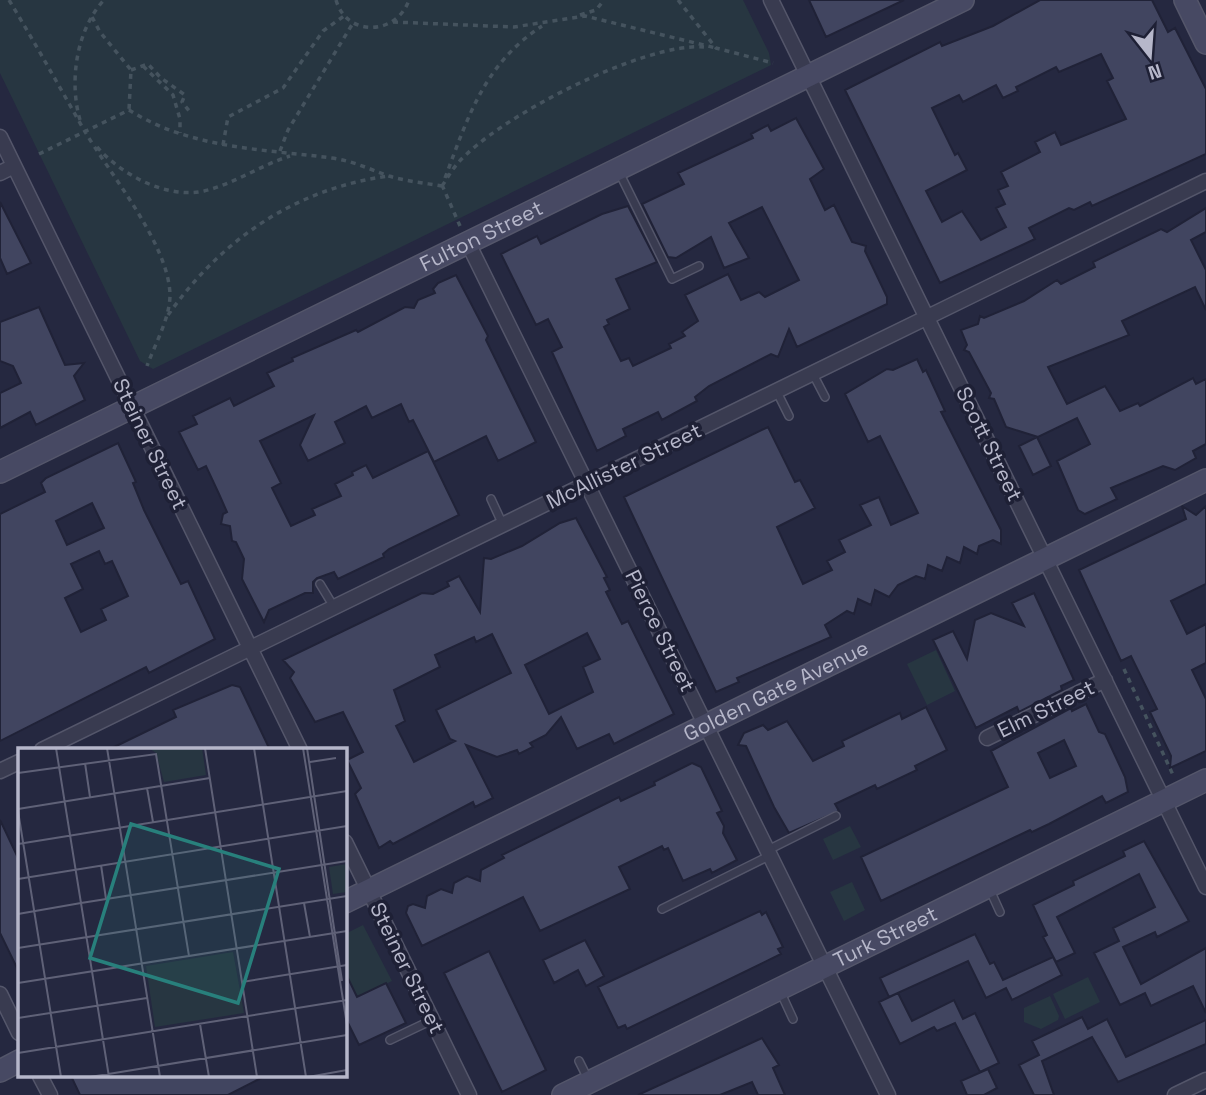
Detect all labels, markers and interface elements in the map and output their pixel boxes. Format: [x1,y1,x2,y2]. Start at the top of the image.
north arrow [1115,21,1185,91]
text: N [1145,58,1165,86]
street label: Fulton Street [415,194,547,277]
street label: Steiner Street [107,374,194,514]
street label: Scott Street [950,382,1029,506]
street label: McAllister Street [542,416,706,515]
street label: Pierce Street [619,565,702,696]
street label: Golden Gate Avenue [679,634,873,747]
street label: Elm Street [993,673,1099,744]
inset map [18,748,346,1078]
street label: Steiner Street [364,898,451,1038]
street label: Turk Street [829,900,942,973]

